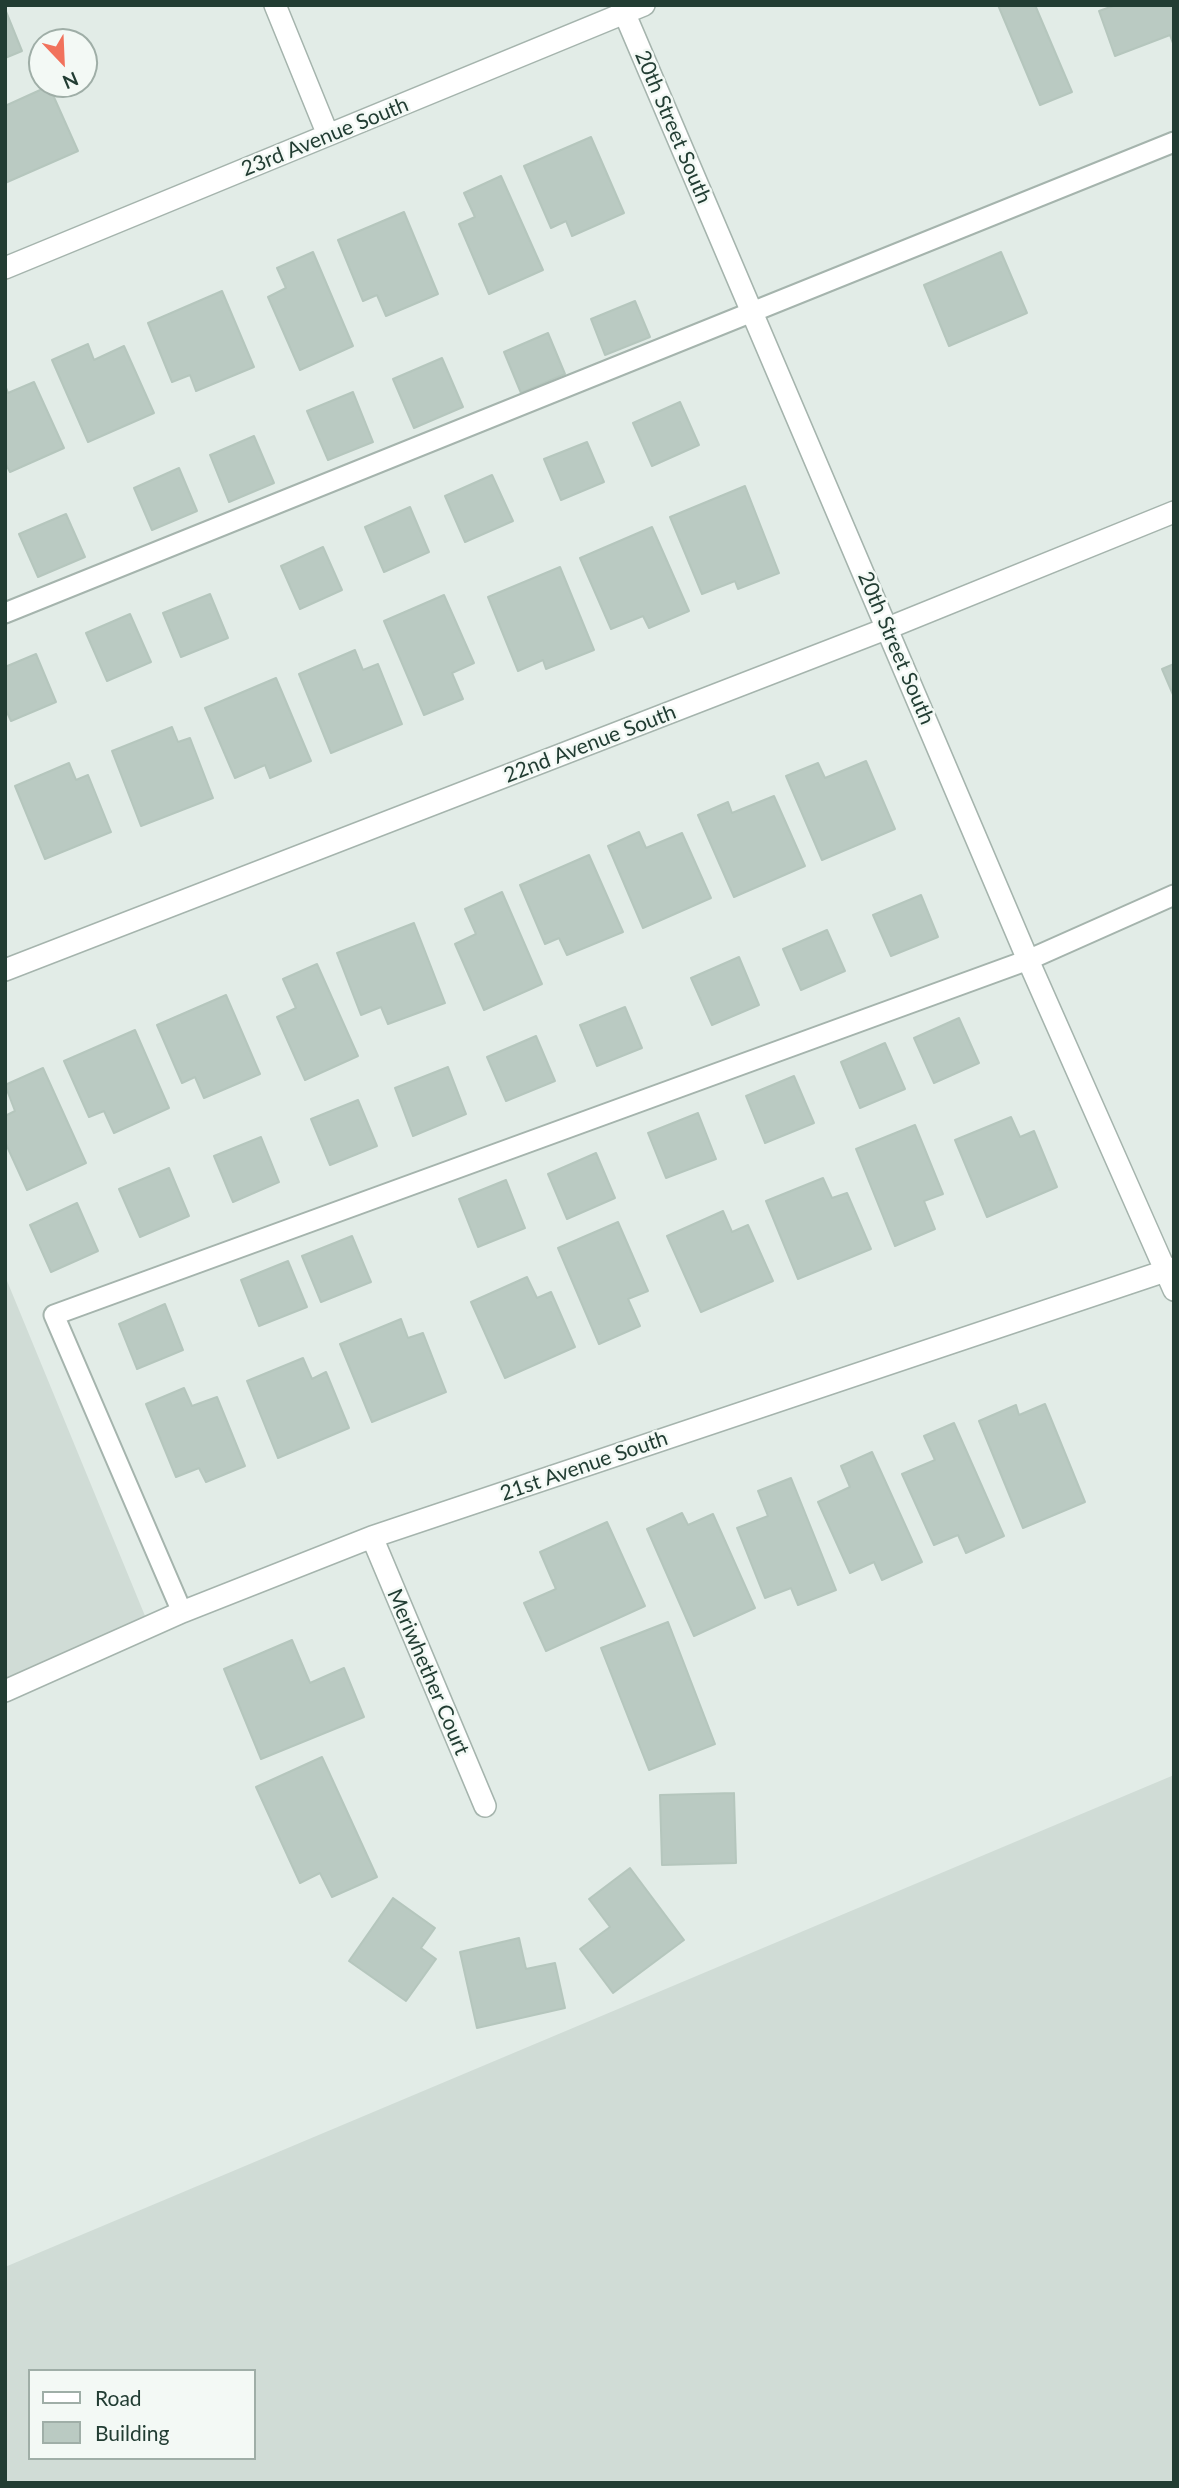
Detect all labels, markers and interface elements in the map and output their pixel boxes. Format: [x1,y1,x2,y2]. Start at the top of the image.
north arrow [28,28,98,98]
street label: 20th Street South [629,47,717,207]
text: N [59,68,82,94]
street label: 23rd Avenue South [238,92,412,182]
street label: 20th Street South [852,568,940,728]
street label: 22nd Avenue South [500,700,680,788]
street label: 21st Avenue South [497,1426,671,1506]
street label: Meriwhether Court [382,1585,474,1759]
legend [28,2369,256,2460]
text: Road [95,2385,142,2410]
text: Building [95,2420,170,2445]

